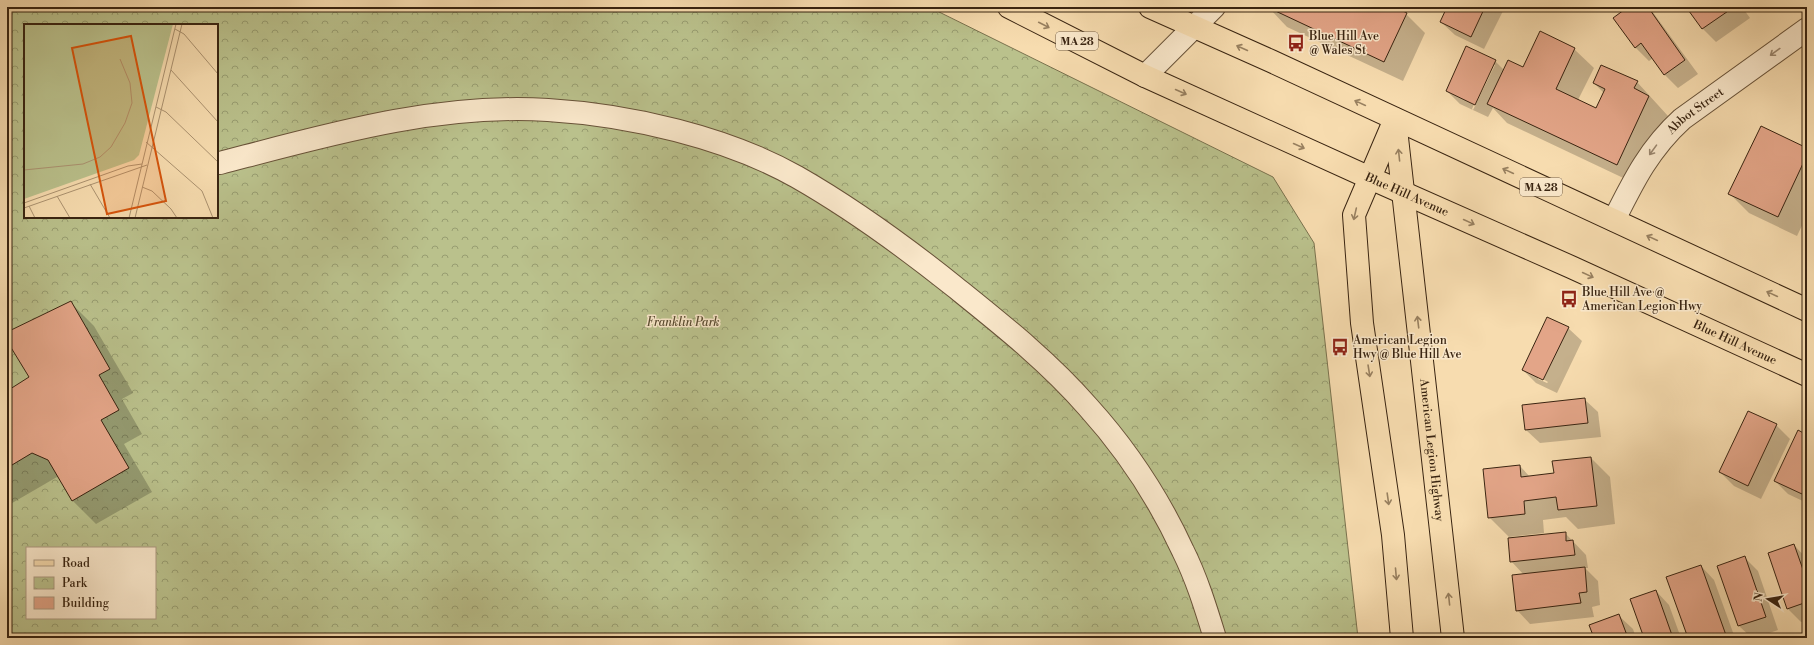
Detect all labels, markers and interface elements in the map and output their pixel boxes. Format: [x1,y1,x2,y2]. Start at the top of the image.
one-way arrow [1038,21,1050,29]
inset map [24,24,218,218]
place label: Blue Hill Ave @ Wales St [1308,29,1379,58]
road number: MA 28 [1056,32,1098,50]
bus stop icon: Blue Hill Ave @ Wales St [1286,33,1306,53]
one-way arrow [1236,44,1248,51]
one-way arrow [1770,48,1781,56]
street label: Abbot Street [1663,84,1727,138]
one-way arrow [1174,89,1186,96]
one-way arrow [1354,99,1366,106]
one-way arrow [1293,143,1305,150]
one-way arrow [1648,145,1657,156]
one-way arrow [1395,149,1403,162]
one-way arrow [1502,167,1514,174]
street label: Blue Hill Avenue [1362,169,1451,220]
road number: MA 28 [1520,178,1562,196]
one-way arrow [1351,207,1359,220]
one-way arrow [1463,219,1475,226]
one-way arrow [1646,233,1658,241]
one-way arrow [1582,271,1594,279]
place label: Blue Hill Ave @ American Legion Hwy [1581,285,1702,314]
bus stop icon: Blue Hill Ave @ American Legion Hwy [1559,289,1579,309]
one-way arrow [1766,290,1778,297]
park label: Franklin Park [646,315,720,330]
one-way arrow [1414,316,1422,329]
street label: Blue Hill Avenue [1690,317,1779,368]
place label: American Legion Hwy @ Blue Hill Ave [1352,333,1462,362]
bus stop icon: American Legion Hwy @ Blue Hill Ave [1330,337,1350,357]
one-way arrow [1365,364,1373,377]
street label: American Legion Highway [1416,377,1447,522]
one-way arrow [1384,492,1392,505]
legend [26,547,156,619]
text: Road [62,556,90,571]
one-way arrow [1393,567,1400,580]
text: Park [62,576,88,591]
north arrow [1748,579,1788,619]
text: N [1751,591,1767,603]
one-way arrow [1445,593,1453,606]
text: Building [61,596,110,611]

